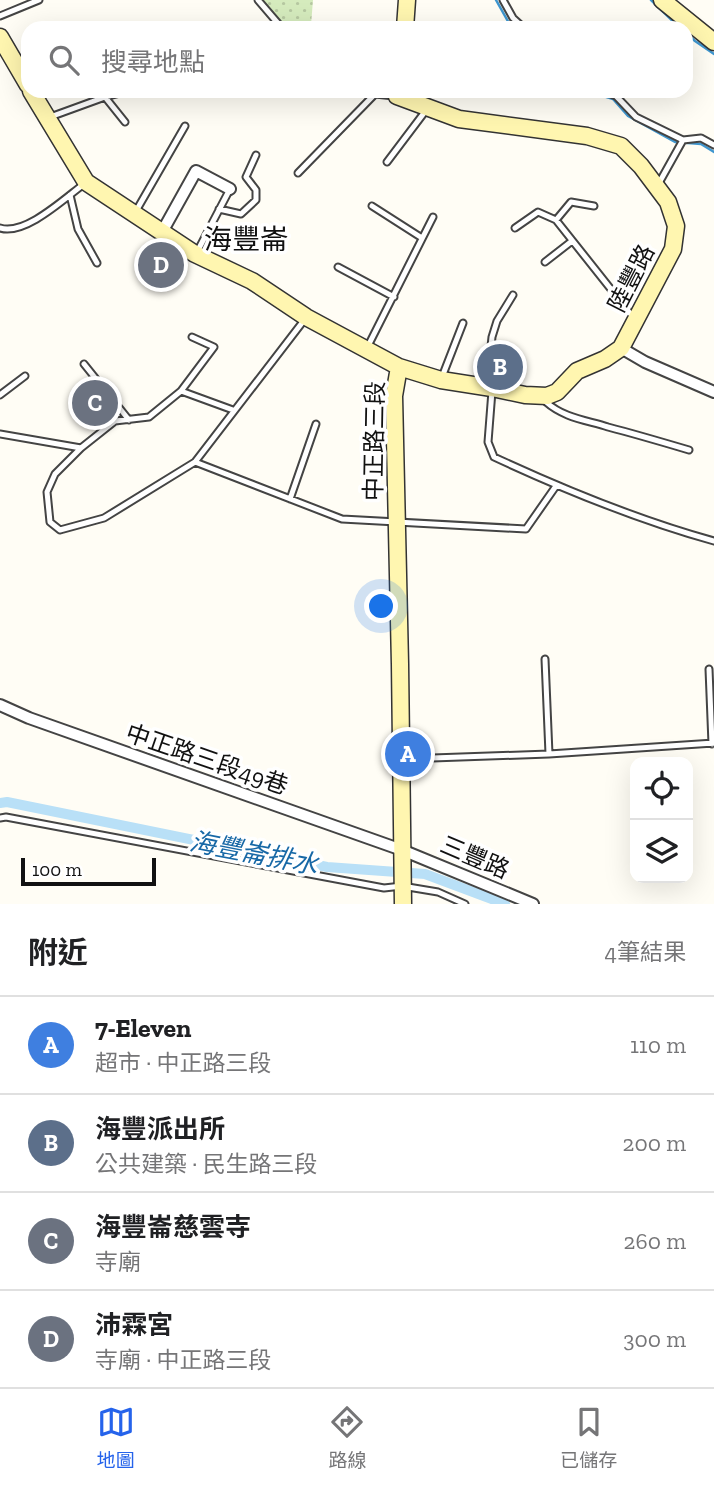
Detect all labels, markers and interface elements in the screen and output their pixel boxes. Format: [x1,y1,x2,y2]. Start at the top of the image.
search box [21,21,693,98]
icon: search [45,41,83,79]
text: 搜尋地點 [101,46,205,78]
district label: 海豐崙 [204,223,288,256]
pin: D [138,239,184,291]
street label: 陸豐路 [602,239,660,317]
pin: B [477,341,523,393]
pin: C [72,377,118,429]
street label: 中正路三段 [358,381,390,501]
your location [364,589,398,623]
street label: 中正路三段49巷 [122,718,292,800]
pin: A [385,728,431,780]
map controls [630,757,693,883]
button: locate [630,757,693,820]
button: layers [630,820,693,883]
water label: 海豐崙排水 [187,825,322,881]
street label: 三豐路 [436,830,514,884]
scale bar [21,855,156,887]
text: 100 m [32,858,82,881]
text: 附近 [28,935,88,971]
text: 4筆結果 [605,938,686,966]
text: 7-Eleven [95,1012,192,1044]
text: A [43,1031,59,1059]
text: 110 m [630,1031,686,1059]
text: 超市 · 中正路三段 [95,1049,271,1077]
text: 海豐派出所 [95,1113,225,1145]
text: B [44,1129,58,1157]
text: 200 m [623,1129,686,1157]
text: 公共建築 · 民生路三段 [95,1150,317,1178]
text: 海豐崙慈雲寺 [95,1211,251,1243]
text: C [44,1227,58,1255]
text: 260 m [624,1227,686,1255]
text: 寺廟 [95,1248,141,1276]
text: 沛霖宮 [95,1309,173,1341]
text: D [43,1325,59,1353]
text: 300 m [623,1325,686,1353]
text: 寺廟 · 中正路三段 [95,1346,271,1374]
tab: 地圖 [97,1403,135,1472]
tab: 路線 [328,1403,366,1472]
tab: 已儲存 [560,1403,617,1472]

